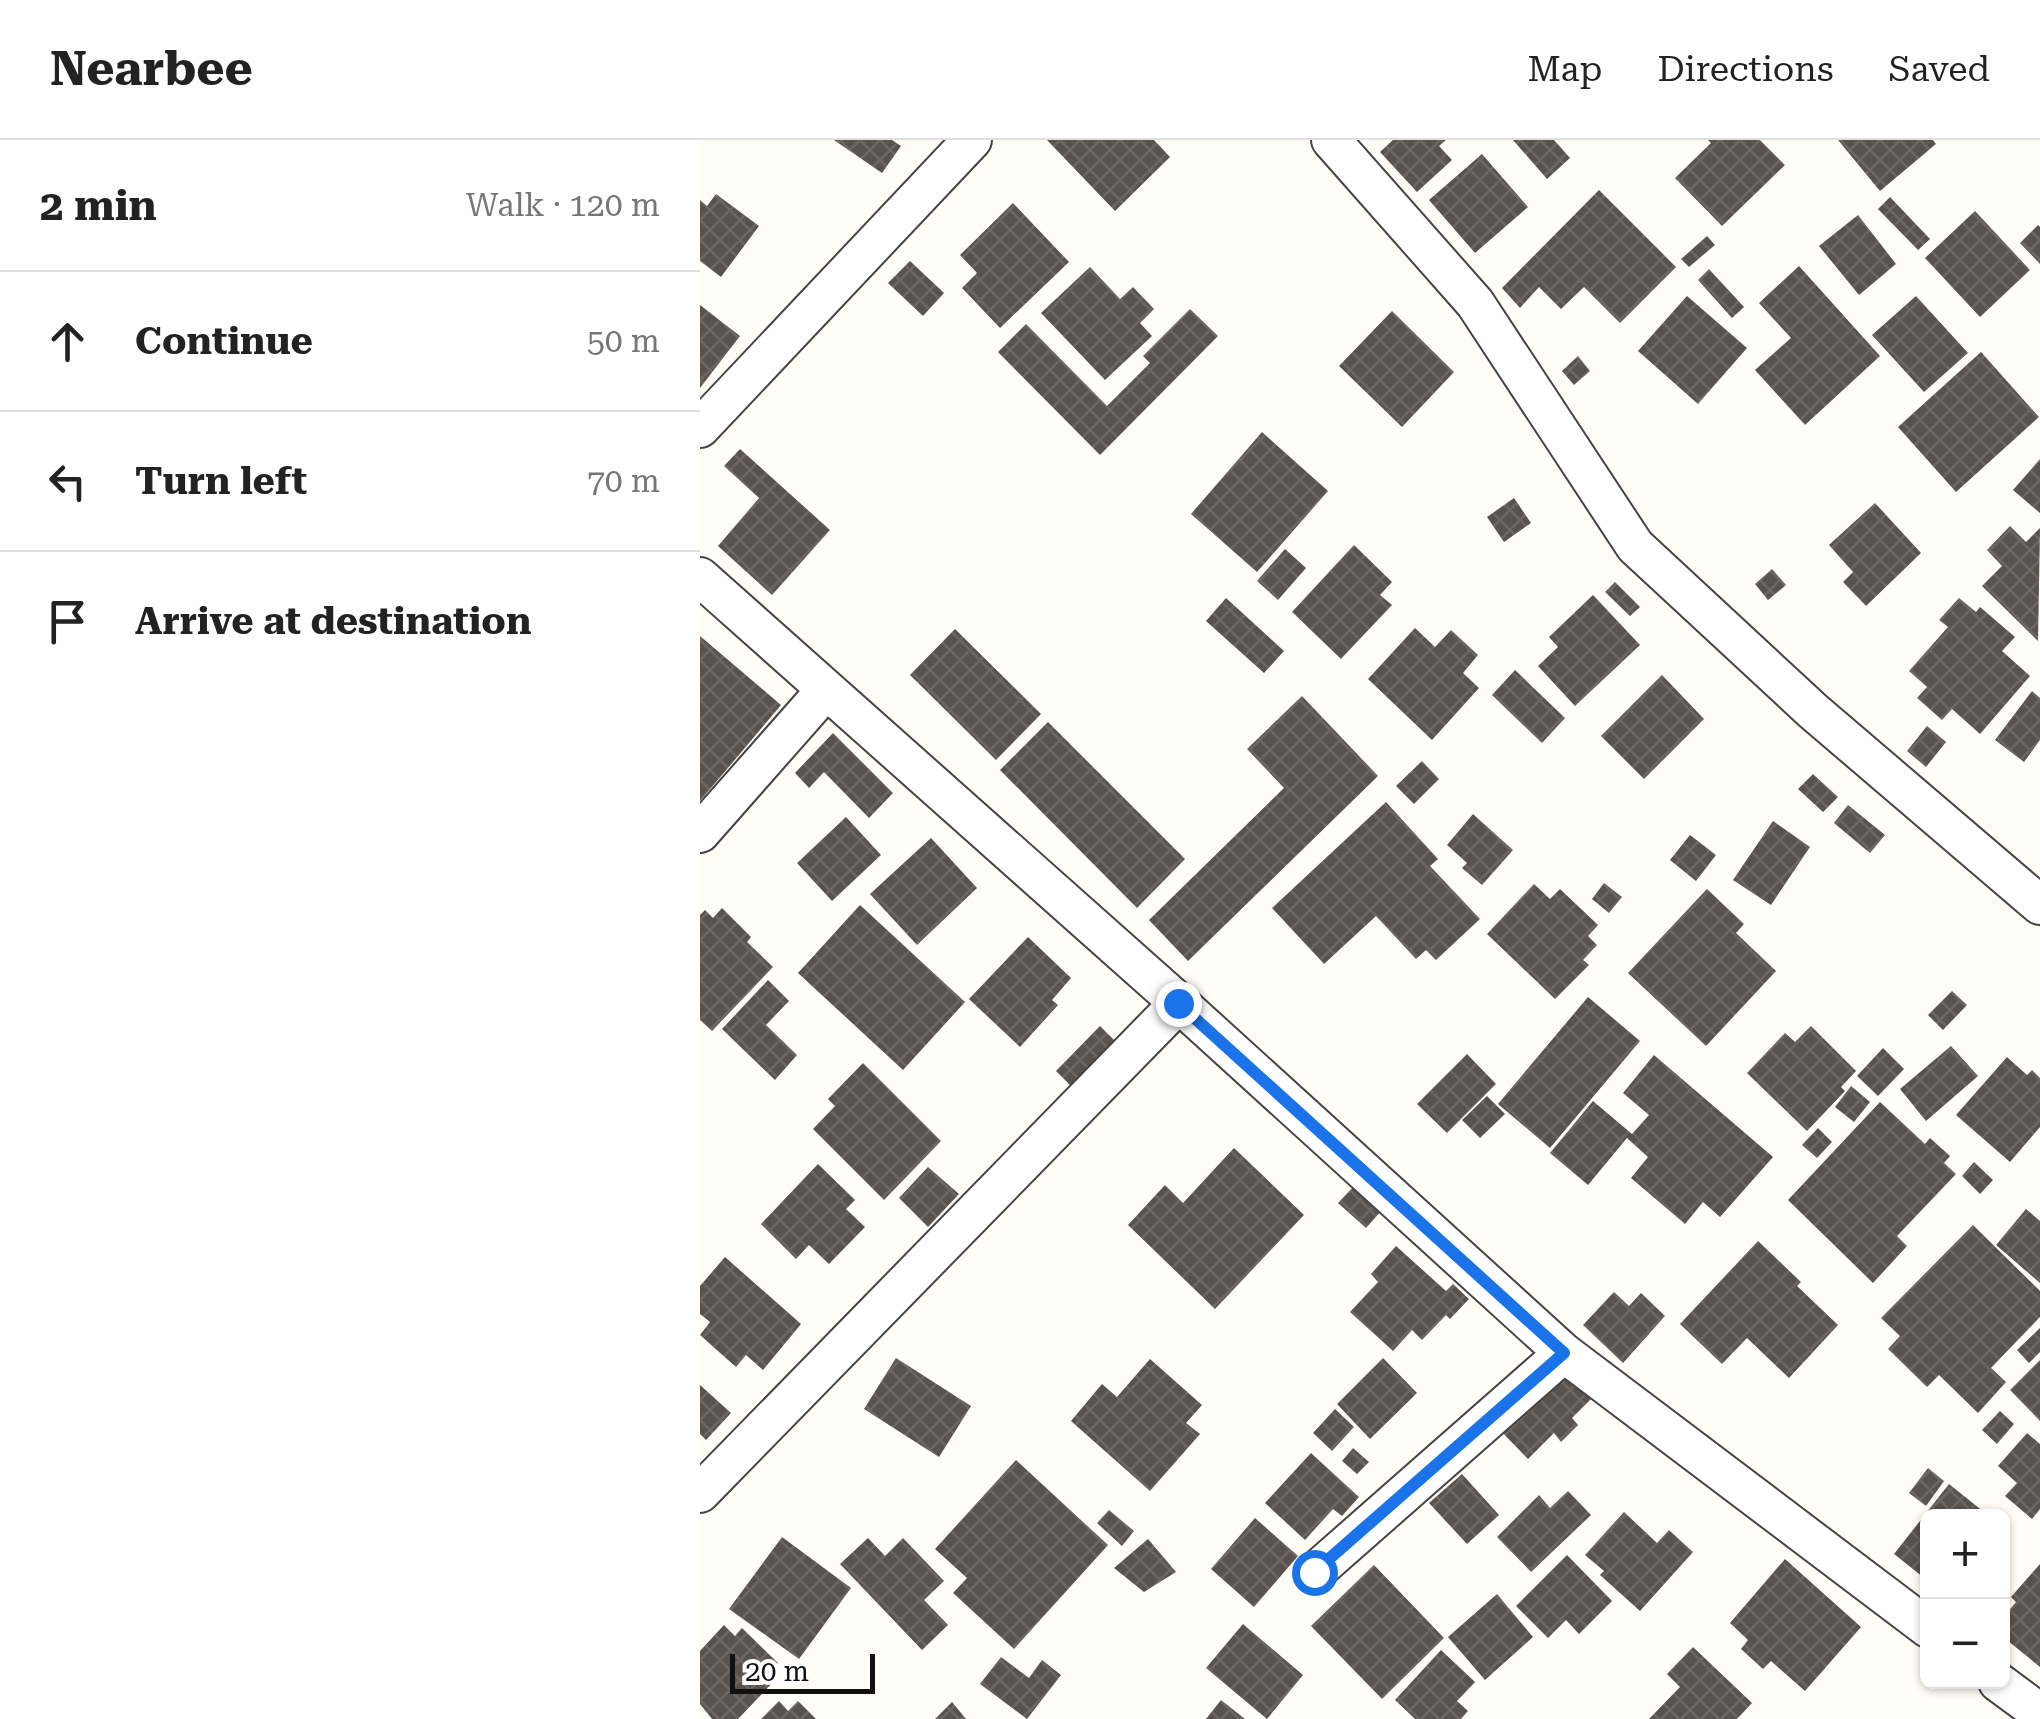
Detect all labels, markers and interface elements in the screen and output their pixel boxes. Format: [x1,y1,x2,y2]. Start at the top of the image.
text: Nearbee [50,41,253,97]
text: Map [1528,49,1602,90]
text: Directions [1657,49,1834,90]
text: Saved [1889,49,1990,90]
text: 2 min [40,181,157,230]
text: Walk · 120 m [466,186,660,224]
icon: ahead [40,314,95,369]
text: Continue [135,319,313,363]
text: 50 m [587,322,660,360]
icon: left [40,454,95,509]
text: Turn left [135,459,307,503]
text: 70 m [587,462,660,500]
icon: arrive [40,594,95,649]
text: Arrive at destination [135,599,531,643]
route end [1156,981,1202,1027]
map controls [1920,1509,2010,1689]
button: + [1920,1509,2010,1599]
route start [1292,1550,1338,1596]
button: − [1920,1599,2010,1689]
scale bar [730,1649,875,1694]
text: 20 m [745,1655,809,1688]

